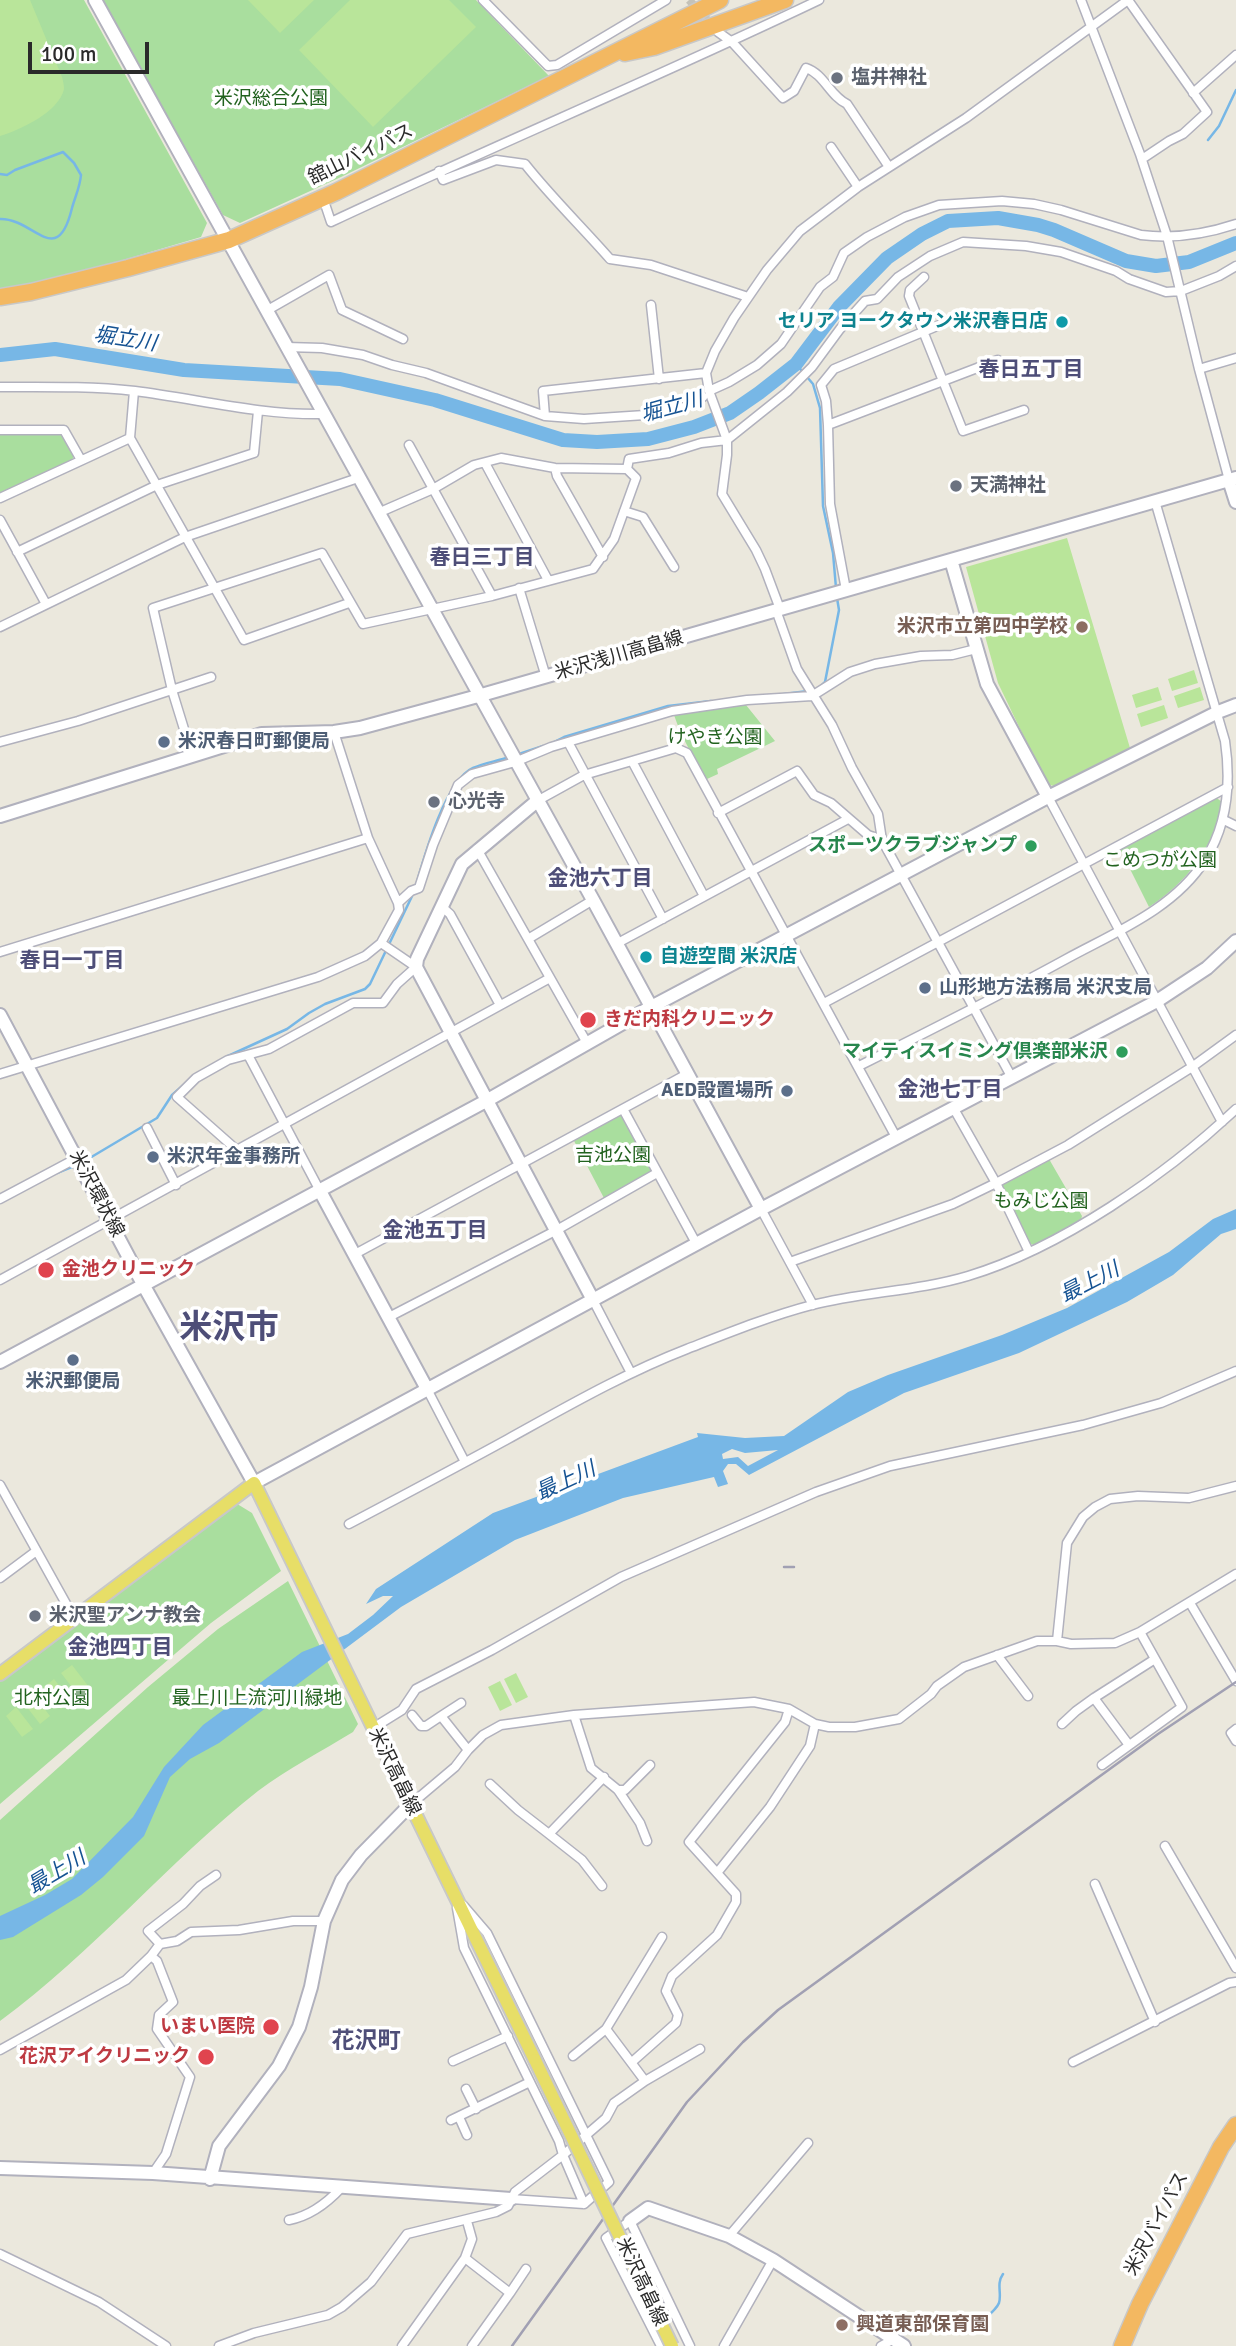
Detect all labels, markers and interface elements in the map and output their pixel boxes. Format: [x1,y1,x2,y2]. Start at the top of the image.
scale bar [32,28,152,72]
text: 100 m [41,41,96,67]
place label: 塩井神社 [851,67,927,89]
marker: 塩井神社 [829,70,845,86]
park label: 米沢総合公園 [214,88,328,110]
street label: 舘山バイパス [305,120,417,190]
place label: セリア ヨークタウン米沢春日店 [778,311,1048,333]
marker: セリア ヨークタウン米沢春日店 [1054,314,1070,330]
water label: 堀立川 [92,323,158,357]
district label: 春日五丁目 [979,357,1083,383]
water label: 堀立川 [638,388,706,428]
place label: 天満神社 [970,475,1046,497]
marker: 天満神社 [948,478,964,494]
district label: 春日三丁目 [430,545,534,571]
place label: 米沢市立第四中学校 [897,616,1068,638]
marker: 米沢市立第四中学校 [1074,619,1090,635]
street label: 米沢浅川高畠線 [552,627,686,685]
park label: けやき公園 [668,727,762,749]
place label: 米沢春日町郵便局 [178,731,330,753]
marker: 米沢春日町郵便局 [156,734,172,750]
place label: 心光寺 [448,791,505,813]
marker: 心光寺 [426,794,442,810]
place label: スポーツクラブジャンプ [808,835,1017,857]
marker: スポーツクラブジャンプ [1023,838,1039,854]
park label: こめつが公園 [1103,850,1217,872]
district label: 金池六丁目 [548,866,652,892]
place label: 自遊空間 米沢店 [660,946,797,968]
district label: 春日一丁目 [20,948,124,974]
marker: 自遊空間 米沢店 [638,949,654,965]
place label: 山形地方法務局 米沢支局 [939,977,1152,999]
marker: 山形地方法務局 米沢支局 [917,980,933,996]
place label: きだ内科クリニック [604,1009,775,1031]
marker: きだ内科クリニック [578,1010,598,1030]
place label: マイティスイミング倶楽部米沢 [842,1041,1108,1063]
marker: マイティスイミング倶楽部米沢 [1114,1044,1130,1060]
district label: 金池七丁目 [898,1077,1002,1103]
place label: AED設置場所 [661,1080,773,1102]
marker: AED設置場所 [779,1083,795,1099]
park label: 吉池公園 [575,1145,651,1167]
place label: 米沢年金事務所 [167,1146,300,1168]
street label: 米沢環状線 [64,1147,128,1241]
marker: 米沢年金事務所 [145,1149,161,1165]
park label: もみじ公園 [994,1191,1088,1213]
district label: 金池五丁目 [383,1218,487,1244]
water label: 最上川 [1056,1257,1124,1309]
place label: 金池クリニック [62,1259,195,1281]
marker: 金池クリニック [36,1260,56,1280]
district label: 米沢市 [180,1309,278,1349]
marker: 米沢郵便局 [65,1352,81,1368]
place label: 米沢郵便局 [26,1371,120,1393]
water label: 最上川 [532,1457,600,1507]
place label: 米沢聖アンナ教会 [49,1605,201,1627]
marker: 米沢聖アンナ教会 [27,1608,43,1624]
district label: 金池四丁目 [68,1635,172,1661]
park label: 北村公園 [14,1688,90,1710]
park label: 最上川上流河川緑地 [172,1688,342,1710]
street label: 米沢高畠線 [363,1724,425,1820]
water label: 最上川 [24,1846,90,1900]
place label: いまい医院 [160,2016,255,2038]
marker: いまい医院 [261,2017,281,2037]
district label: 花沢町 [332,2028,400,2056]
place label: 花沢アイクリニック [19,2046,190,2068]
marker: 花沢アイクリニック [196,2047,216,2067]
street label: 米沢バイパス [1120,2168,1194,2280]
street label: 米沢高畠線 [611,2234,671,2330]
place label: 興道東部保育園 [856,2314,989,2336]
marker: 興道東部保育園 [834,2317,850,2333]

